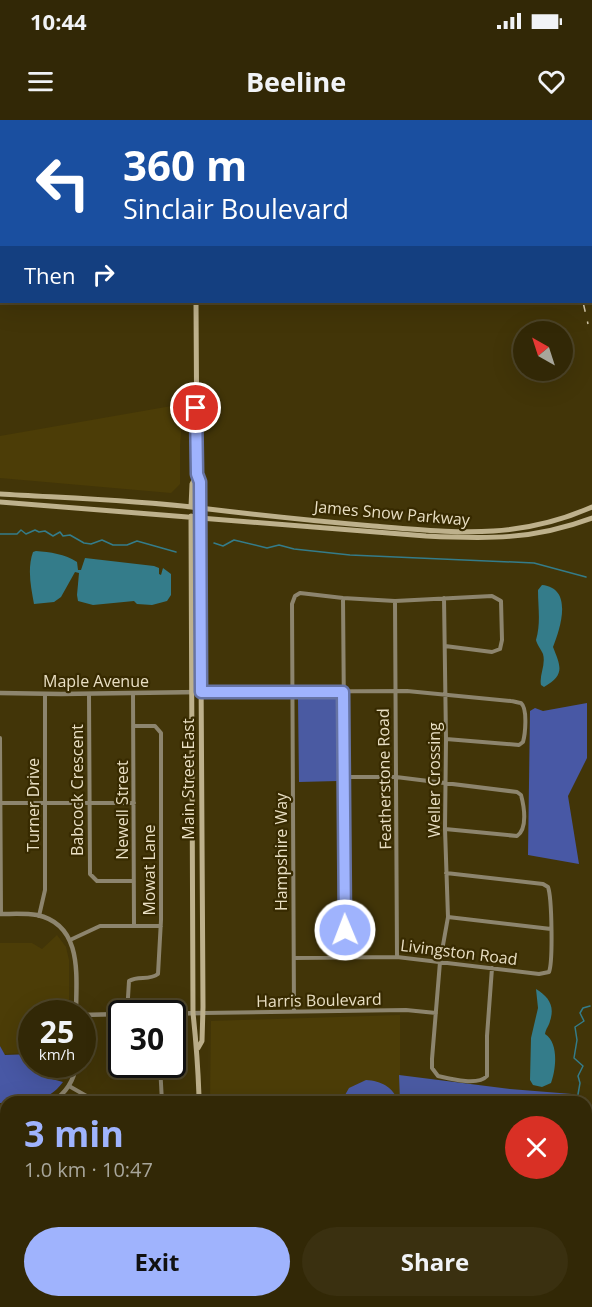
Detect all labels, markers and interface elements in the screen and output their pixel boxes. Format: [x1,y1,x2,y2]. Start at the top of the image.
text: 10:44 [30,6,87,36]
text: Beeline [246,63,346,100]
icon: menu [24,65,57,98]
icon: heart [535,65,568,98]
text: 360 m [123,136,247,193]
icon: left [24,144,102,222]
text: Sinclair Boulevard [123,190,349,227]
icon: right [87,258,120,291]
text: Then [24,260,75,290]
north arrow [513,321,573,381]
map controls [513,321,573,381]
pin [170,382,221,433]
icon: arrive [179,391,212,424]
street label: James Snow Parkway [311,495,472,531]
street label: Maple Avenue [43,670,149,692]
street label: Featherstone Road [372,708,396,850]
street label: Main Street East [177,718,199,840]
street label: Weller Crossing [423,722,445,838]
street label: Babcock Crescent [66,724,88,856]
street label: Turner Drive [22,758,44,852]
street label: Newell Street [111,760,133,860]
street label: Hampshire Way [270,792,292,911]
street label: Mowat Lane [138,824,160,916]
position arrow [313,898,377,962]
street label: Livingston Road [399,934,519,970]
street label: Harris Boulevard [256,988,382,1012]
speed limit sign: 30 [108,1000,186,1078]
text: 25 [40,1011,74,1052]
text: km/h [39,1044,75,1064]
text: 3 min [24,1109,124,1158]
button: close [505,1116,568,1179]
text: 1.0 km · 10:47 [24,1156,153,1183]
button: Exit [24,1227,290,1296]
button: Share [302,1227,568,1296]

